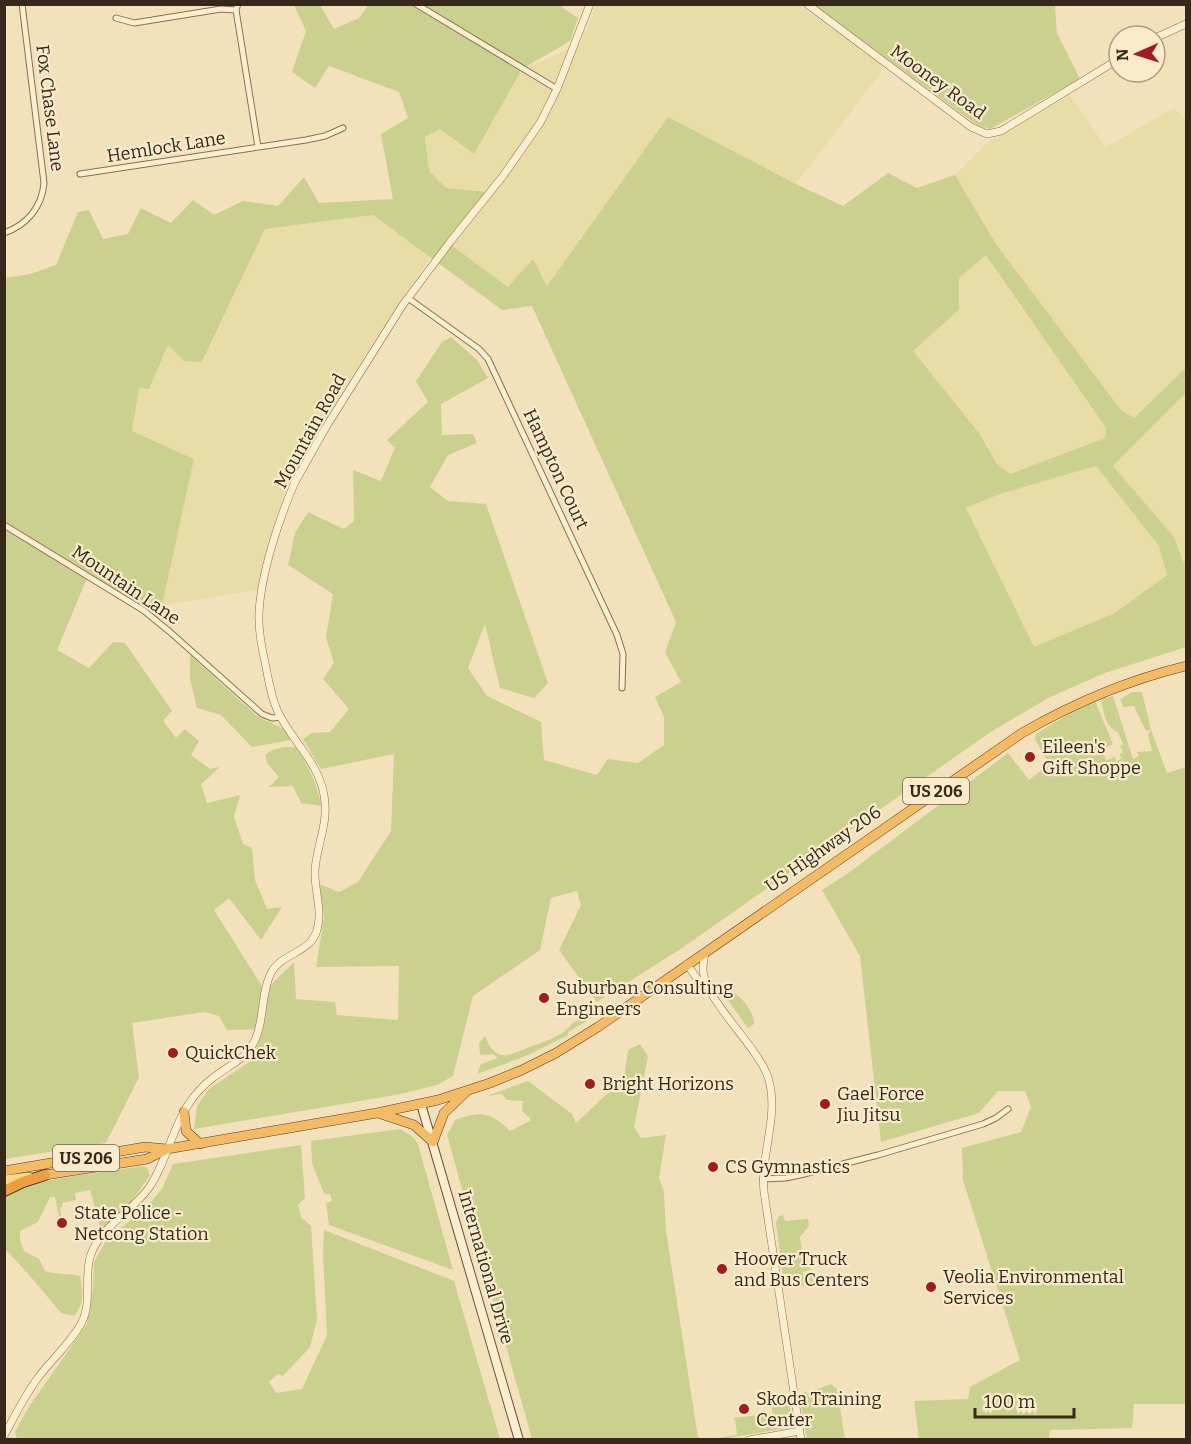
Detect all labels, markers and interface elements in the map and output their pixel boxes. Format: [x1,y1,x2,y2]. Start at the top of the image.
north arrow [1107,24,1167,84]
street label: Mooney Road [886,40,990,124]
street label: Fox Chase Lane [31,43,69,173]
text: N [1113,48,1132,61]
street label: Hemlock Lane [105,127,227,167]
street label: Mountain Road [269,370,351,492]
street label: Hampton Court [518,405,594,533]
street label: Mountain Lane [68,541,184,629]
place label: Eileen's Gift Shoppe [1042,736,1141,779]
marker: Eileen's Gift Shoppe [1023,750,1037,764]
road number: US 206 [903,778,969,804]
street label: US Highway 206 [761,801,885,897]
place label: Suburban Consulting Engineers [556,977,733,1020]
marker: Suburban Consulting Engineers [537,991,551,1005]
place label: QuickChek [185,1042,277,1064]
marker: QuickChek [166,1046,180,1060]
place label: Bright Horizons [602,1073,734,1095]
marker: Bright Horizons [583,1077,597,1091]
place label: Gael Force Jiu Jitsu [836,1083,924,1126]
marker: Gael Force Jiu Jitsu [818,1097,832,1111]
road number: US 206 [53,1145,119,1171]
place label: CS Gymnastics [725,1156,850,1178]
marker: CS Gymnastics [706,1160,720,1174]
street label: International Drive [453,1187,519,1347]
place label: State Police - Netcong Station [74,1202,209,1245]
marker: State Police - Netcong Station [55,1216,69,1230]
place label: Hoover Truck and Bus Centers [734,1248,869,1291]
marker: Hoover Truck and Bus Centers [715,1262,729,1276]
place label: Veolia Environmental Services [943,1266,1124,1309]
marker: Veolia Environmental Services [924,1280,938,1294]
scale bar [975,1381,1074,1419]
place label: Skoda Training Center [756,1388,882,1431]
text: 100 m [984,1391,1035,1413]
marker: Skoda Training Center [737,1402,751,1416]

